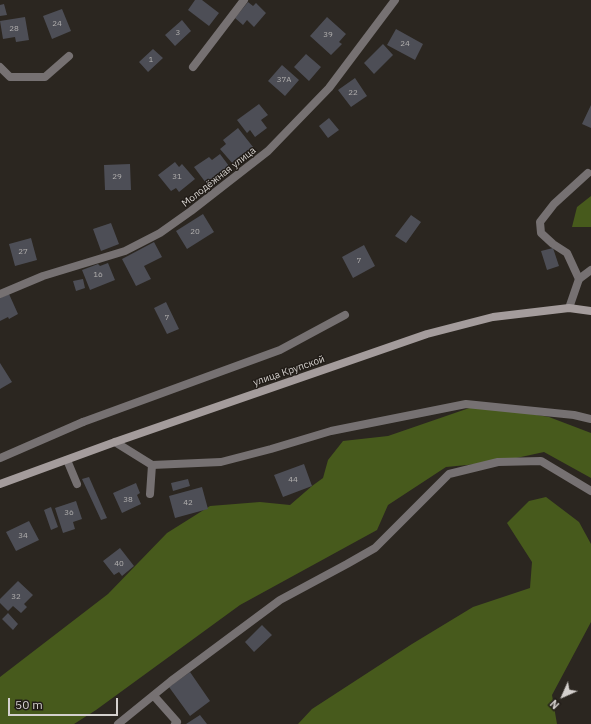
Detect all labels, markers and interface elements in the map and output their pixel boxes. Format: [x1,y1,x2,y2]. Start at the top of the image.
house number: 24 [52,19,62,29]
house number: 28 [9,24,19,34]
house number: 3 [176,28,180,38]
house number: 39 [323,30,333,40]
house number: 24 [400,39,410,49]
house number: 1 [149,55,153,65]
house number: 37А [277,75,291,85]
house number: 22 [348,88,358,98]
street label: Молодёжная улица [180,144,258,210]
house number: 29 [112,172,122,182]
house number: 31 [172,172,182,182]
house number: 20 [190,227,200,237]
house number: 27 [18,247,28,257]
house number: 7 [357,256,361,266]
house number: 16 [93,270,103,280]
house number: 7 [165,313,169,323]
street label: улица Крупской [252,353,326,389]
house number: 44 [288,475,298,485]
house number: 38 [123,495,133,505]
house number: 42 [183,498,193,508]
house number: 36 [64,508,74,518]
house number: 34 [18,531,28,541]
house number: 40 [114,559,124,569]
house number: 32 [11,592,21,602]
north arrow [543,676,583,716]
scale bar [10,690,120,716]
text: 50 m [15,697,43,712]
text: N [547,697,562,712]

